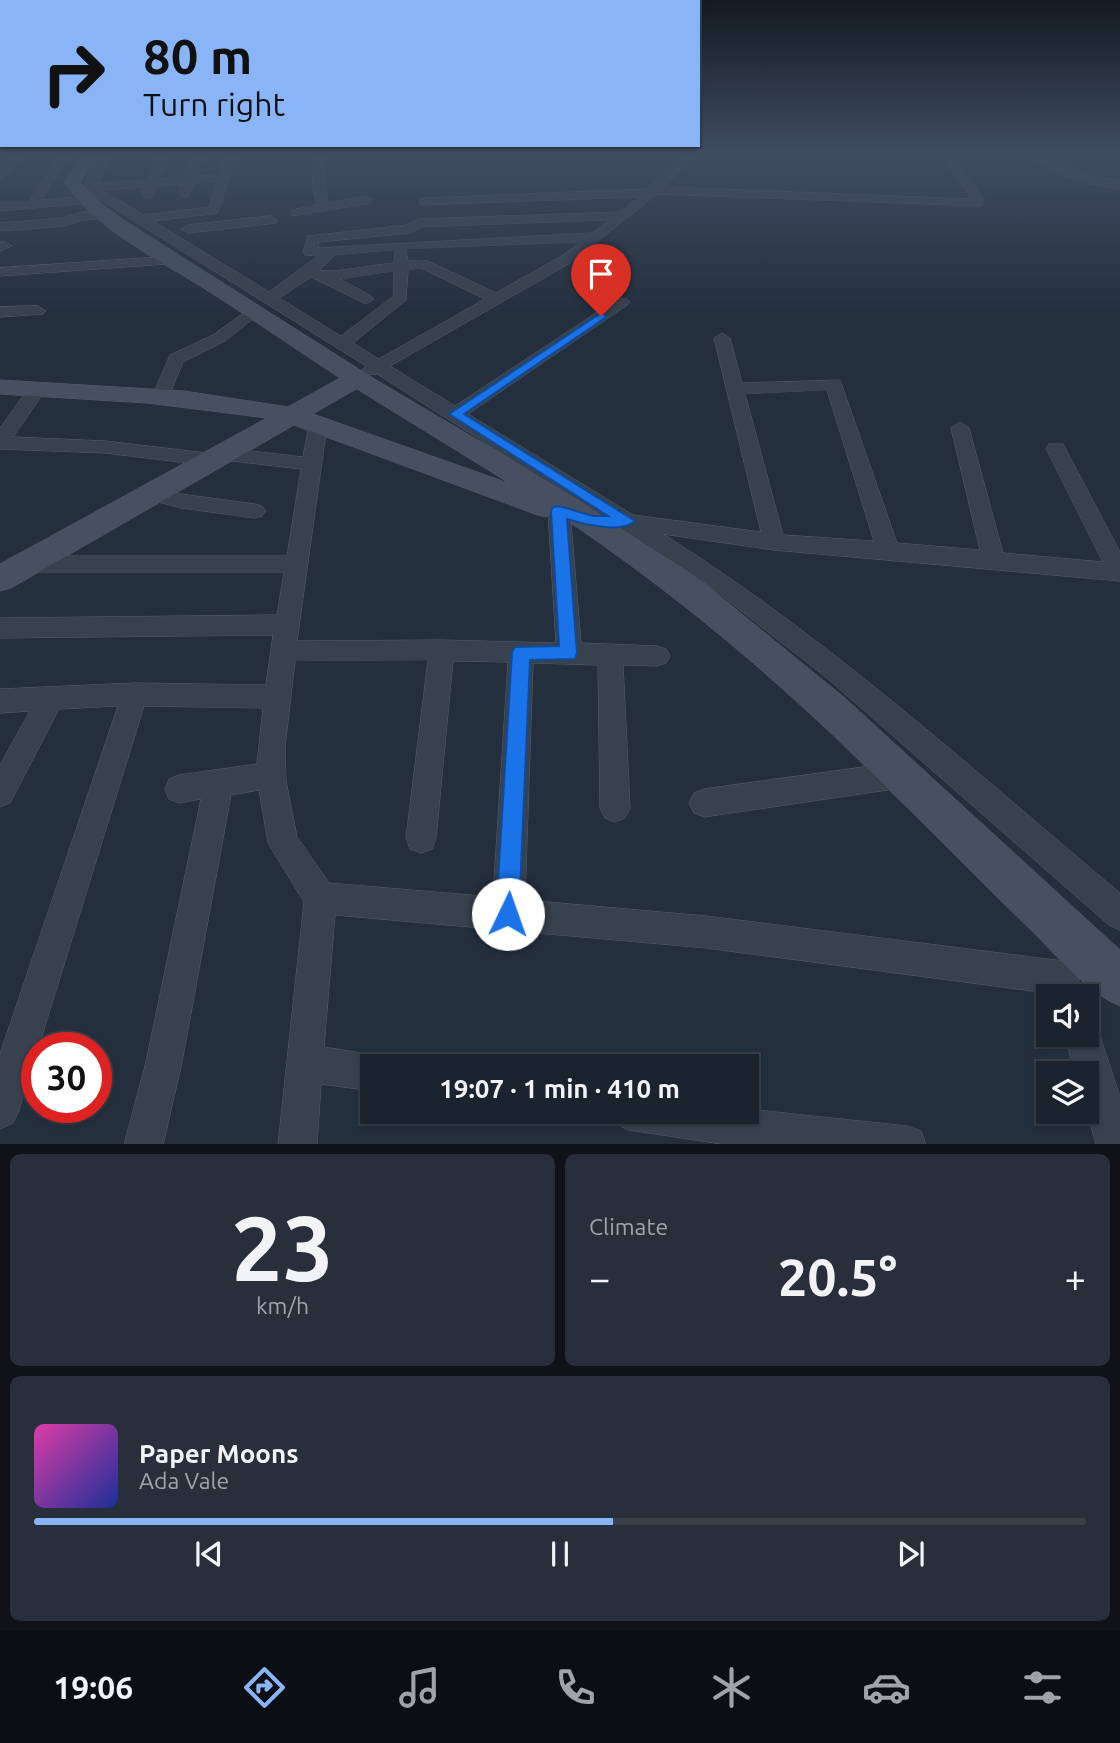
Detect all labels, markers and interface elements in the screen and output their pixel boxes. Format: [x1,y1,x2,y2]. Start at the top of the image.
icon: right [28,28,119,119]
text: 80 m [143,28,252,83]
text: Turn right [143,86,285,122]
pin [571,244,631,316]
icon: arrive [582,255,620,293]
position arrow [471,877,545,951]
map controls [1036,984,1099,1124]
button: sound [1036,984,1099,1047]
speed limit sign: 30 [21,1032,112,1123]
button: layers [1036,1061,1099,1124]
text: 19:07 · 1 min · 410 m [439,1074,680,1103]
text: 23 [231,1196,334,1298]
text: Climate [589,1214,668,1239]
text: 20.5° [778,1248,897,1306]
text: − [589,1257,610,1299]
text: + [1065,1257,1086,1299]
text: km/h [256,1293,309,1318]
text: Paper Moons [139,1439,298,1468]
text: Ada Vale [139,1468,229,1493]
icon: previous [190,1535,228,1573]
icon: pause [541,1535,579,1573]
icon: next [892,1535,930,1573]
icon: directions [240,1663,289,1712]
icon: music [395,1663,444,1712]
icon: phone [551,1663,600,1712]
icon: climate [707,1663,756,1712]
icon: car [862,1663,911,1712]
icon: filters [1018,1663,1067,1712]
text: 19:06 [53,1669,133,1705]

